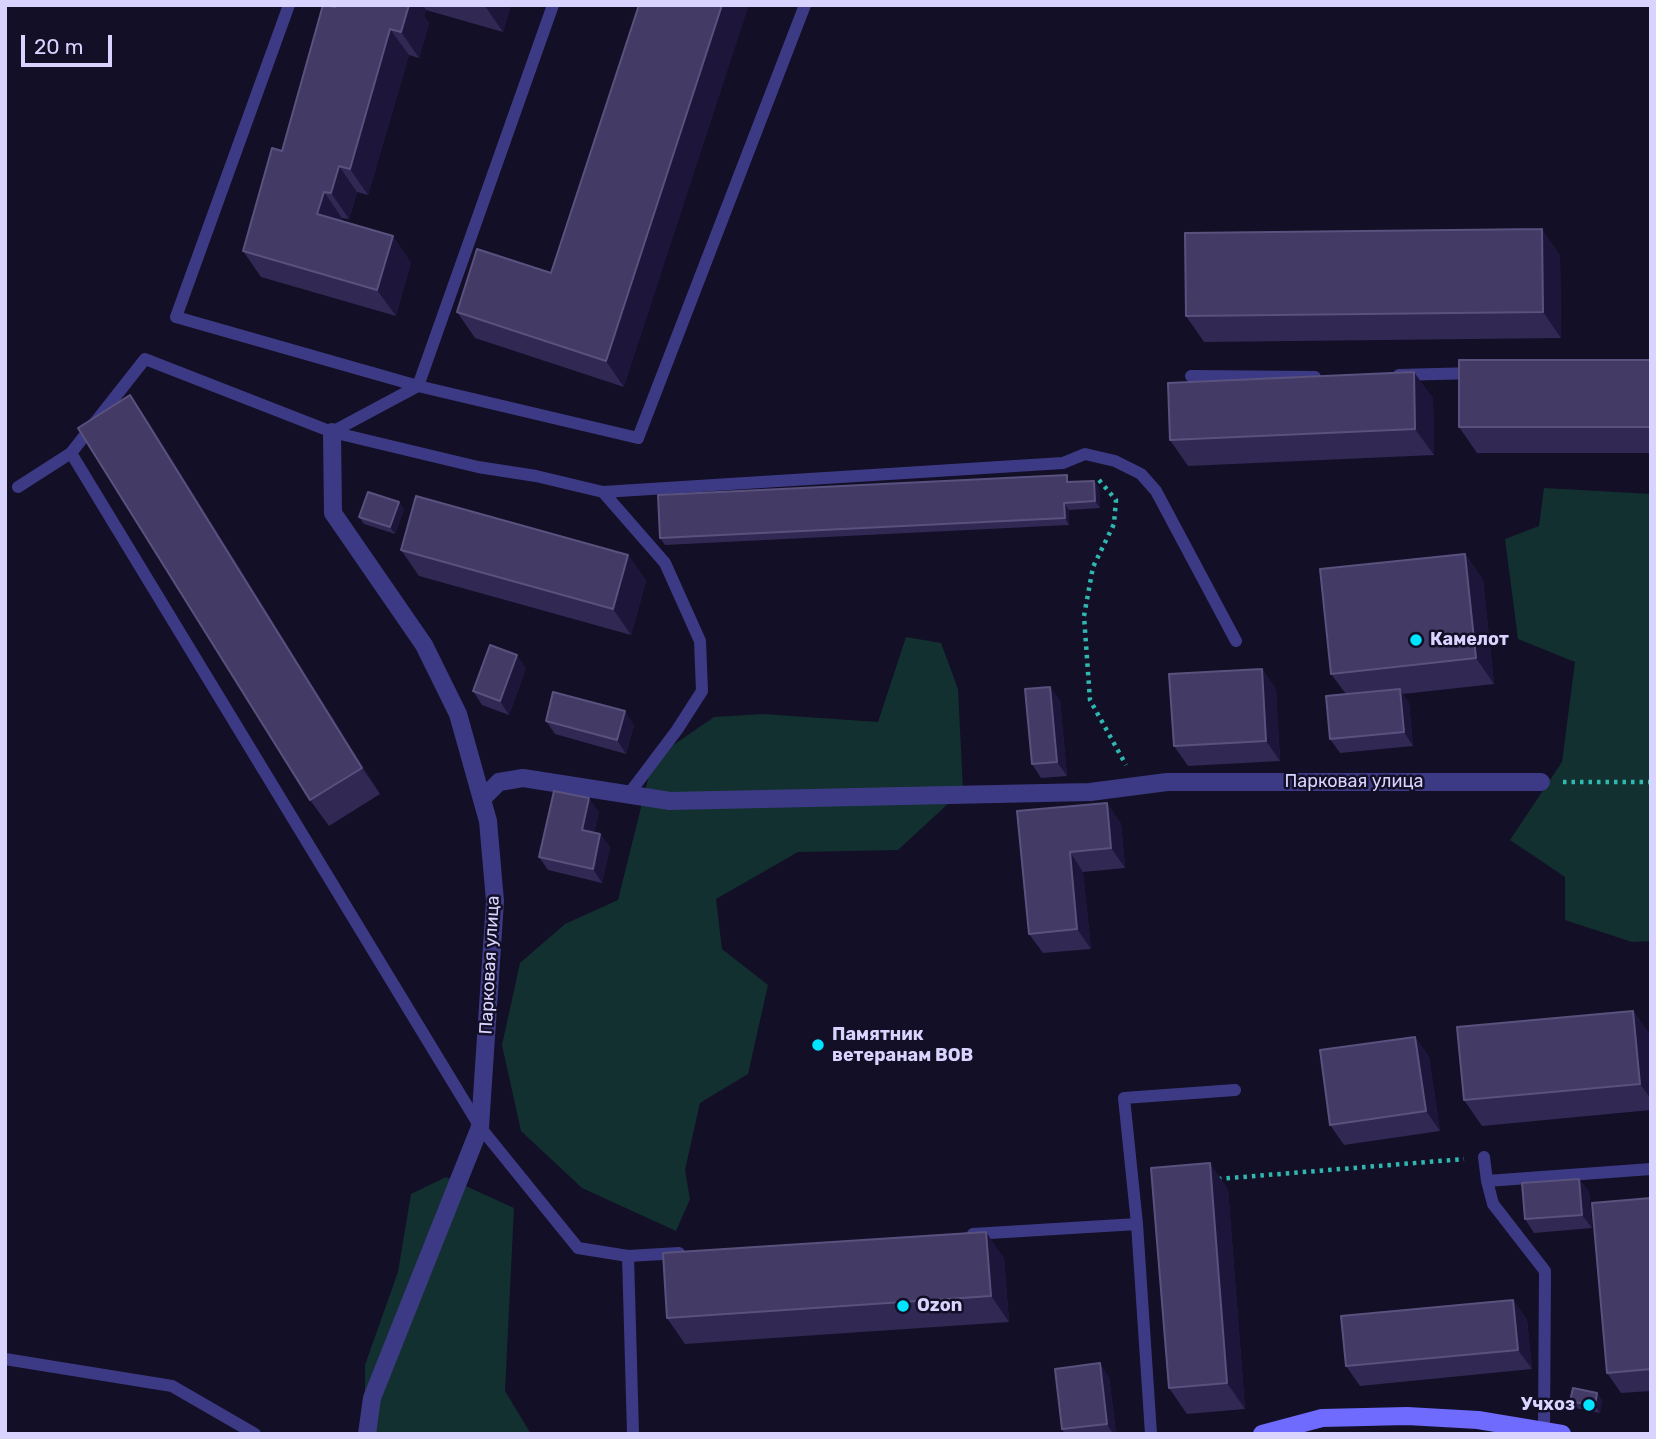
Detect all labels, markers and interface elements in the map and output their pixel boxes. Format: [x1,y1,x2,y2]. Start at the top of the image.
scale bar [24,21,116,65]
text: 20 m [34,34,83,59]
place label: Камелот [1430,629,1509,651]
marker: Камелот [1408,632,1424,648]
street label: Парковая улица [1284,771,1424,793]
street label: Парковая улица [476,895,504,1035]
place label: Памятник ветеранам ВОВ [832,1024,973,1066]
marker: Памятник ветеранам ВОВ [810,1037,826,1053]
place label: Ozon [917,1295,962,1317]
marker: Ozon [895,1298,911,1314]
place label: Учхоз [1521,1394,1575,1416]
marker: Учхоз [1581,1397,1597,1413]

